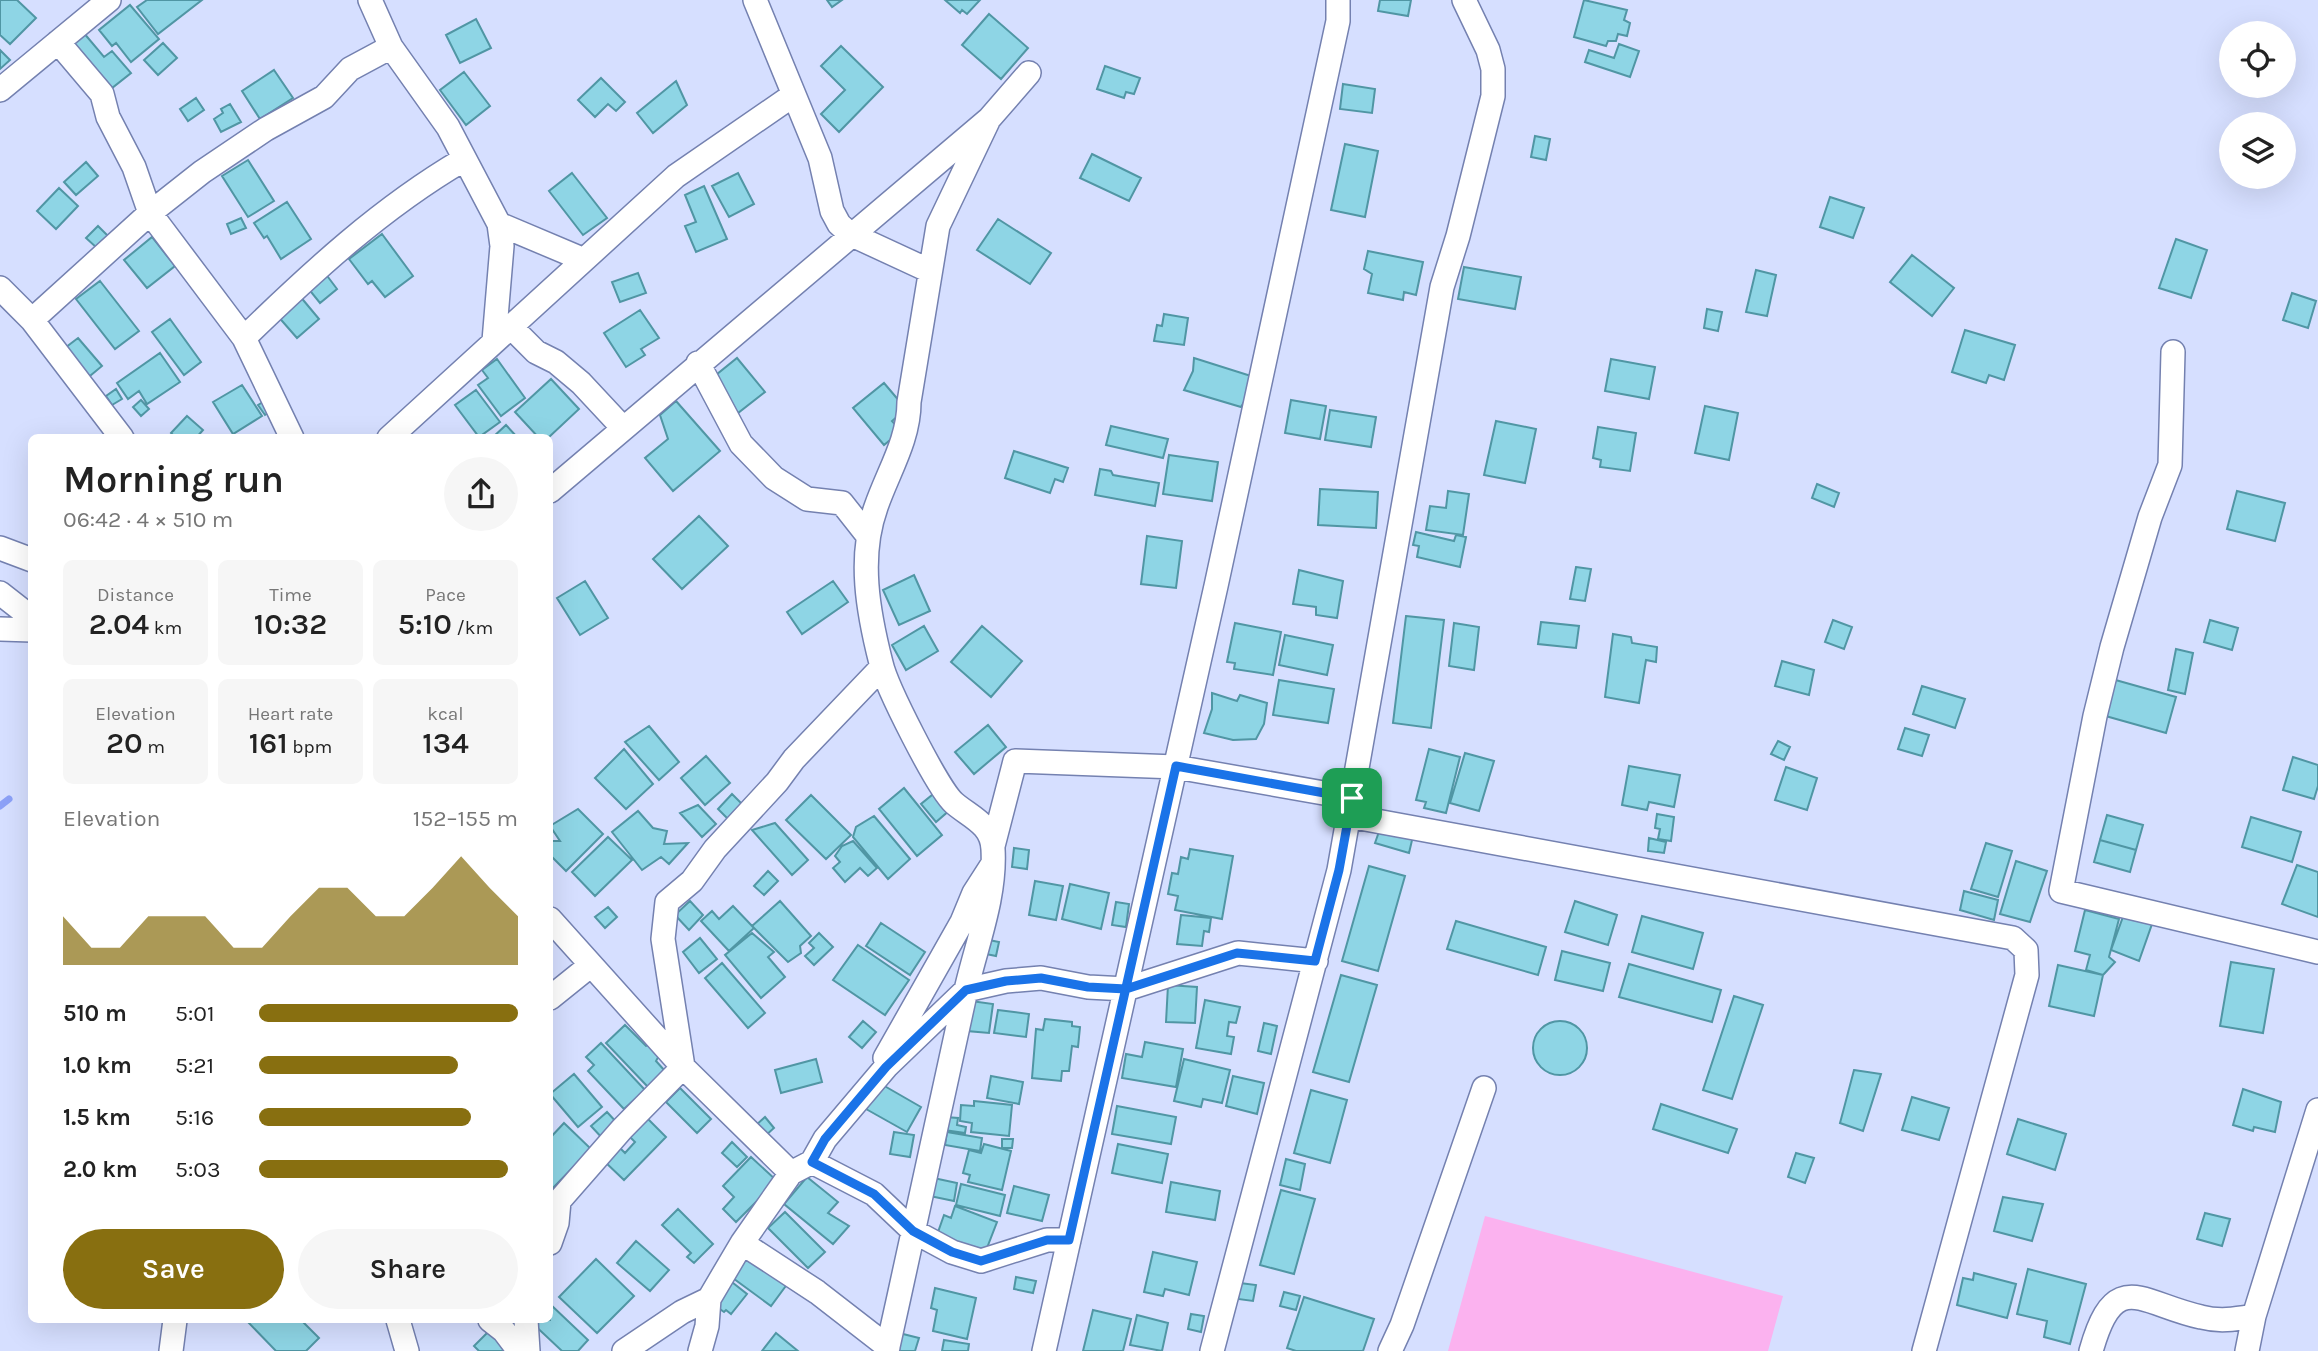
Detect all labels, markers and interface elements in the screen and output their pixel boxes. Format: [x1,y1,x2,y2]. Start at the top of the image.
map controls [2219,21,2296,189]
button: locate [2219,21,2296,98]
button: layers [2219,112,2296,189]
text: Morning run [63,457,284,502]
button: share [444,457,518,531]
text: 06:42 · 4 × 510 m [63,506,233,533]
text: Distance [97,584,174,606]
text: Time [269,584,312,606]
text: Pace [425,584,466,606]
text: 2.04 [89,606,149,642]
text: 10:32 [254,606,327,642]
text: 5:10 [398,606,452,642]
text: km [149,617,182,639]
text: /km [452,617,493,639]
text: Elevation [95,703,176,725]
text: Heart rate [248,703,333,725]
text: kcal [427,703,464,725]
text: 20 [106,725,143,761]
text: 161 [249,725,288,761]
text: 134 [422,725,469,761]
text: m [143,736,165,758]
text: bpm [288,736,332,758]
pin [1322,768,1382,828]
icon: arrive [1333,779,1371,817]
text: Elevation [63,805,160,832]
text: 152–155 m [413,805,518,832]
text: 510 m [63,1000,127,1027]
text: 5:01 [175,1000,215,1027]
text: 1.0 km [63,1052,132,1079]
text: 5:21 [175,1052,214,1079]
text: 1.5 km [63,1104,131,1131]
text: 5:16 [175,1104,214,1131]
text: 2.0 km [63,1156,138,1183]
text: 5:03 [175,1156,221,1183]
button: Save [63,1229,284,1309]
button: Share [298,1229,518,1309]

